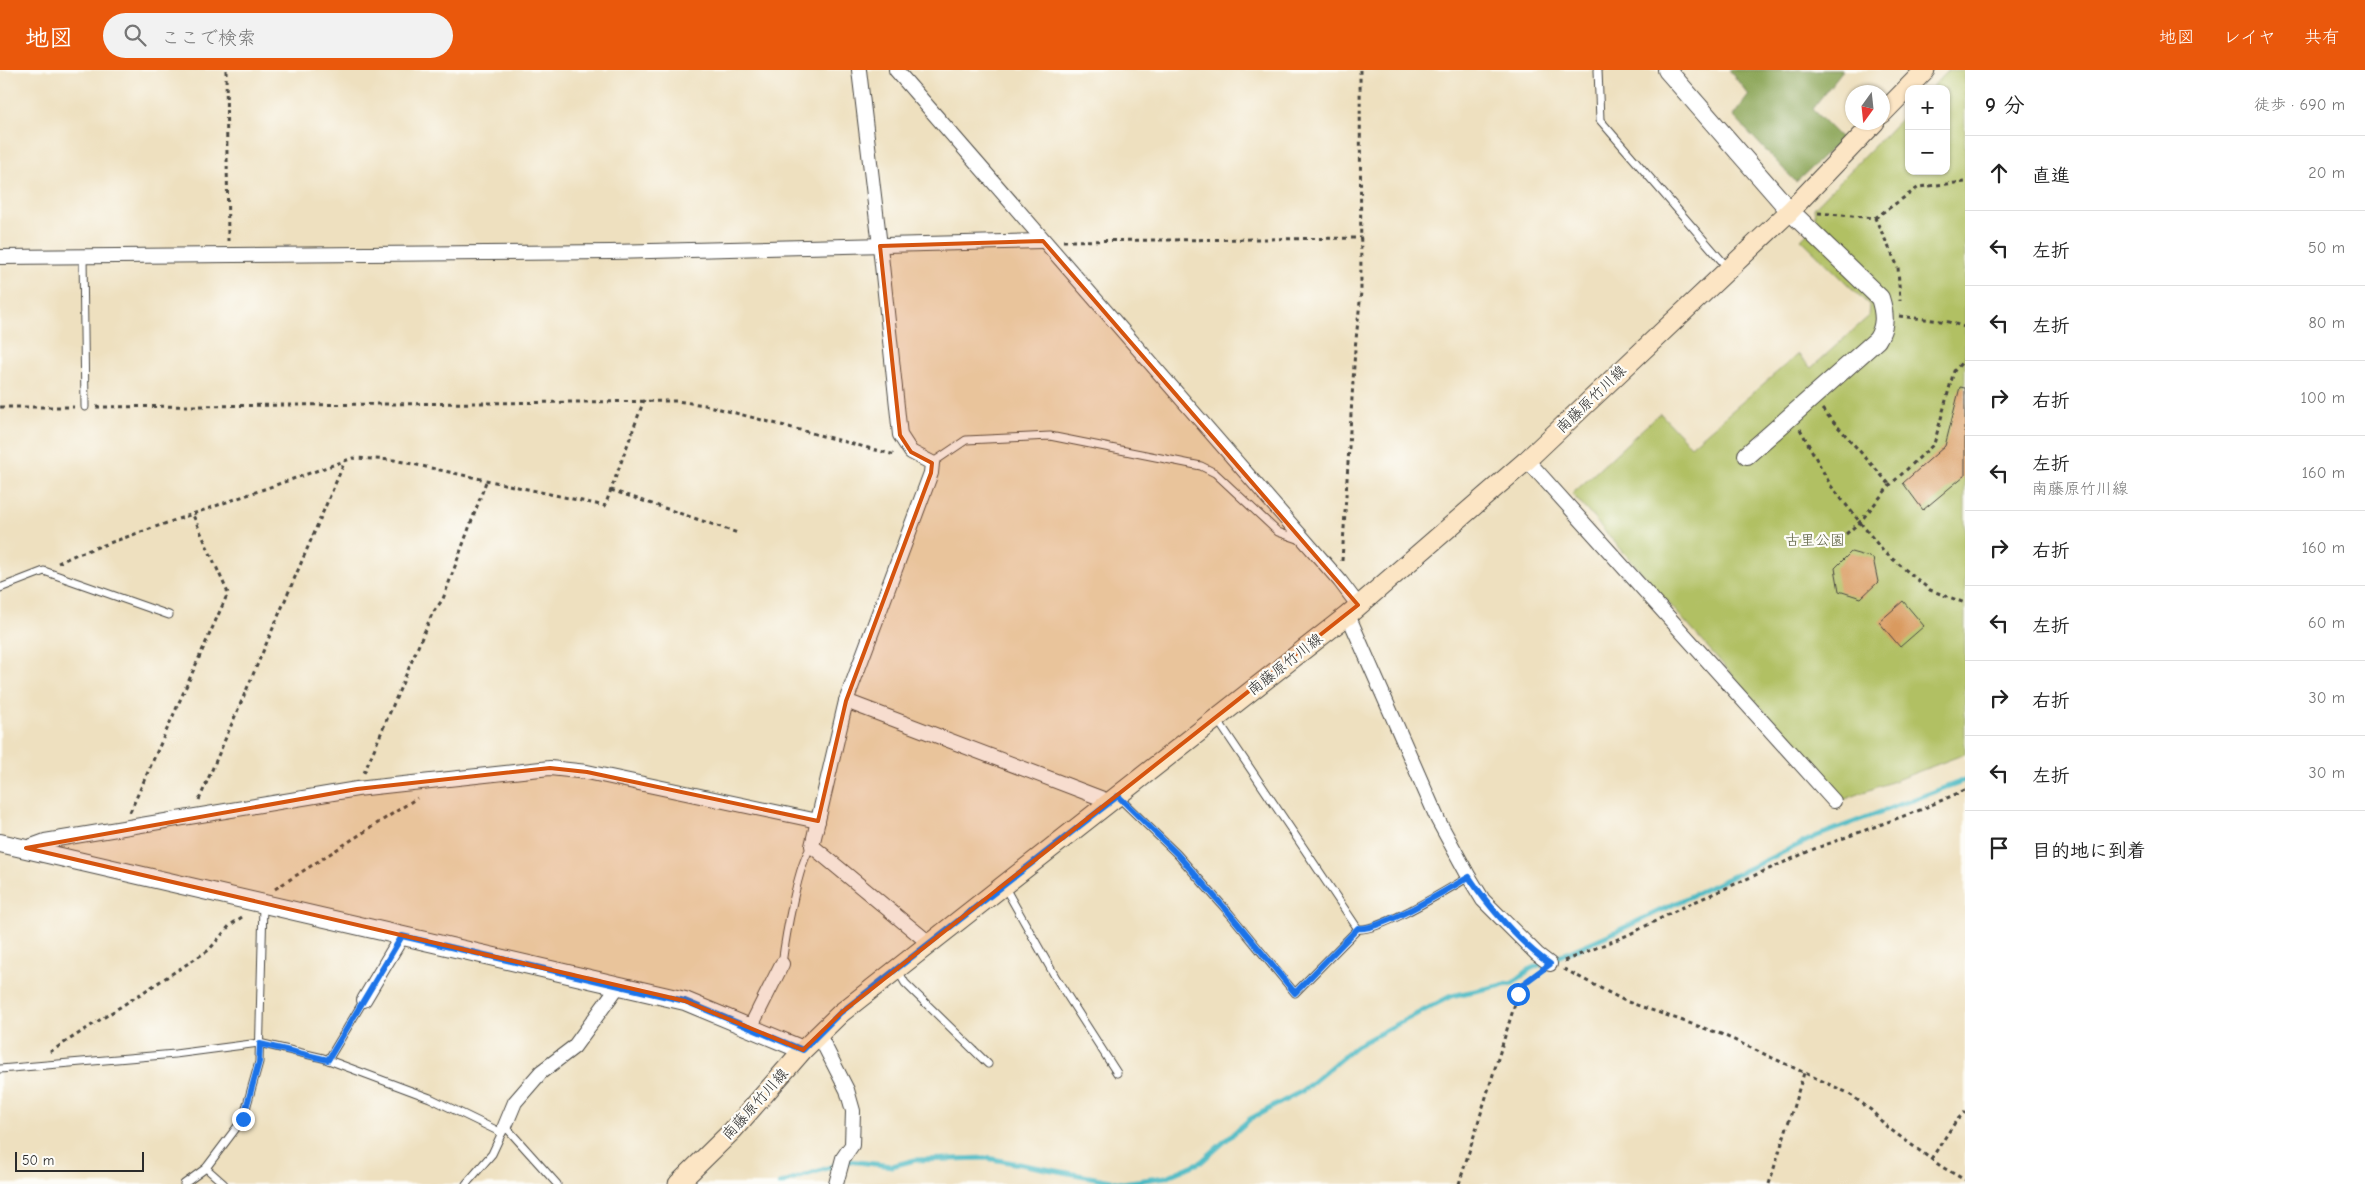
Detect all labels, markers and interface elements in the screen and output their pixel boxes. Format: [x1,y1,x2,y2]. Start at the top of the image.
search box [103,13,453,58]
icon: search [121,21,149,49]
text: 地図 [25,24,73,52]
text: ここで検索 [161,27,256,49]
text: 地図 [2159,27,2195,48]
text: レイヤ [2223,27,2276,48]
text: 共有 [2304,27,2340,48]
north arrow [1845,85,1890,130]
map controls [1905,85,1950,175]
button: + [1905,85,1950,130]
text: 9 分 [1985,93,2024,117]
text: 徒歩 · 690 m [2254,96,2345,114]
button: − [1905,130,1950,175]
icon: ahead [1985,159,2013,187]
text: 20 m [2308,164,2345,182]
text: 直進 [2032,165,2070,187]
icon: left [1985,234,2013,262]
text: 50 m [2308,239,2345,257]
text: 左折 [2032,240,2070,262]
icon: left [1985,309,2013,337]
text: 80 m [2308,314,2345,332]
text: 左折 [2032,315,2070,337]
street label: 南藤原竹川線 [1552,361,1630,437]
icon: right [1985,384,2013,412]
text: 100 m [2301,389,2345,407]
text: 右折 [2032,390,2070,412]
text: 左折 [2032,453,2070,475]
icon: left [1985,459,2013,487]
text: 160 m [2302,464,2345,482]
text: 南藤原竹川線 [2032,480,2128,498]
park label: 古里公園 [1785,531,1845,549]
icon: right [1985,534,2013,562]
text: 160 m [2302,539,2345,557]
text: 右折 [2032,540,2070,562]
icon: left [1985,609,2013,637]
text: 60 m [2308,614,2345,632]
text: 左折 [2032,615,2070,637]
street label: 南藤原竹川線 [1244,629,1326,699]
icon: right [1985,684,2013,712]
text: 30 m [2309,689,2345,707]
text: 右折 [2032,690,2070,712]
icon: left [1985,759,2013,787]
text: 30 m [2309,764,2345,782]
text: 左折 [2032,765,2070,787]
icon: arrive [1985,834,2013,862]
text: 目的地に到着 [2032,840,2146,862]
route start [1507,983,1530,1006]
street label: 南藤原竹川線 [718,1065,792,1143]
route end [232,1108,255,1131]
scale bar [15,1149,144,1172]
text: 50 m [22,1152,54,1169]

